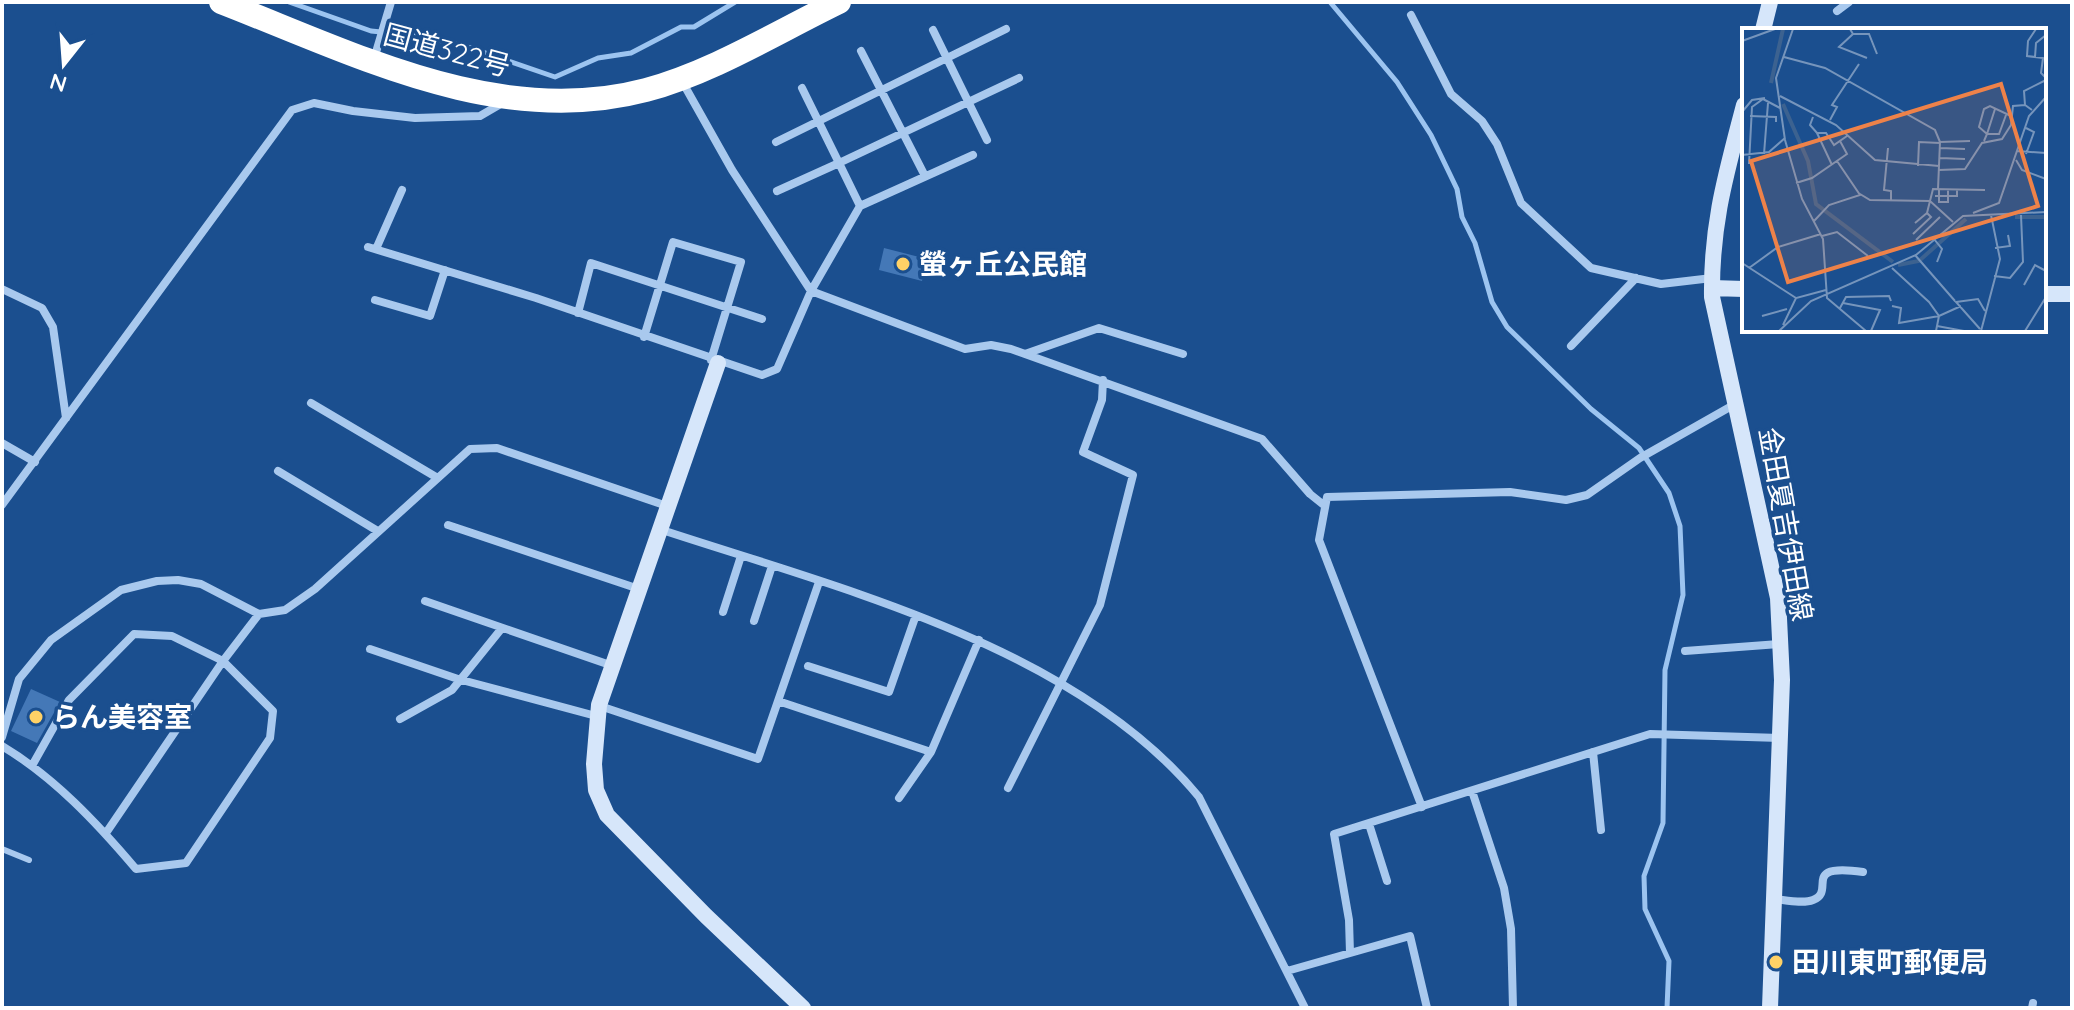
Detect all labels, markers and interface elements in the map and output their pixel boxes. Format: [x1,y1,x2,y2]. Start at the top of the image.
street label: 国道322号 [380,16,514,83]
north arrow [24,24,104,104]
inset map [1742,28,2046,332]
text: N [46,67,70,99]
place label: 螢ヶ丘公民館 [919,246,1087,281]
marker: 螢ヶ丘公民館 [894,255,912,273]
street label: 金田夏吉伊田線 [1752,424,1821,623]
place label: らん美容室 [52,699,192,734]
marker: らん美容室 [27,708,45,726]
place label: 田川東町郵便局 [1792,944,1988,979]
marker: 田川東町郵便局 [1767,953,1785,971]

